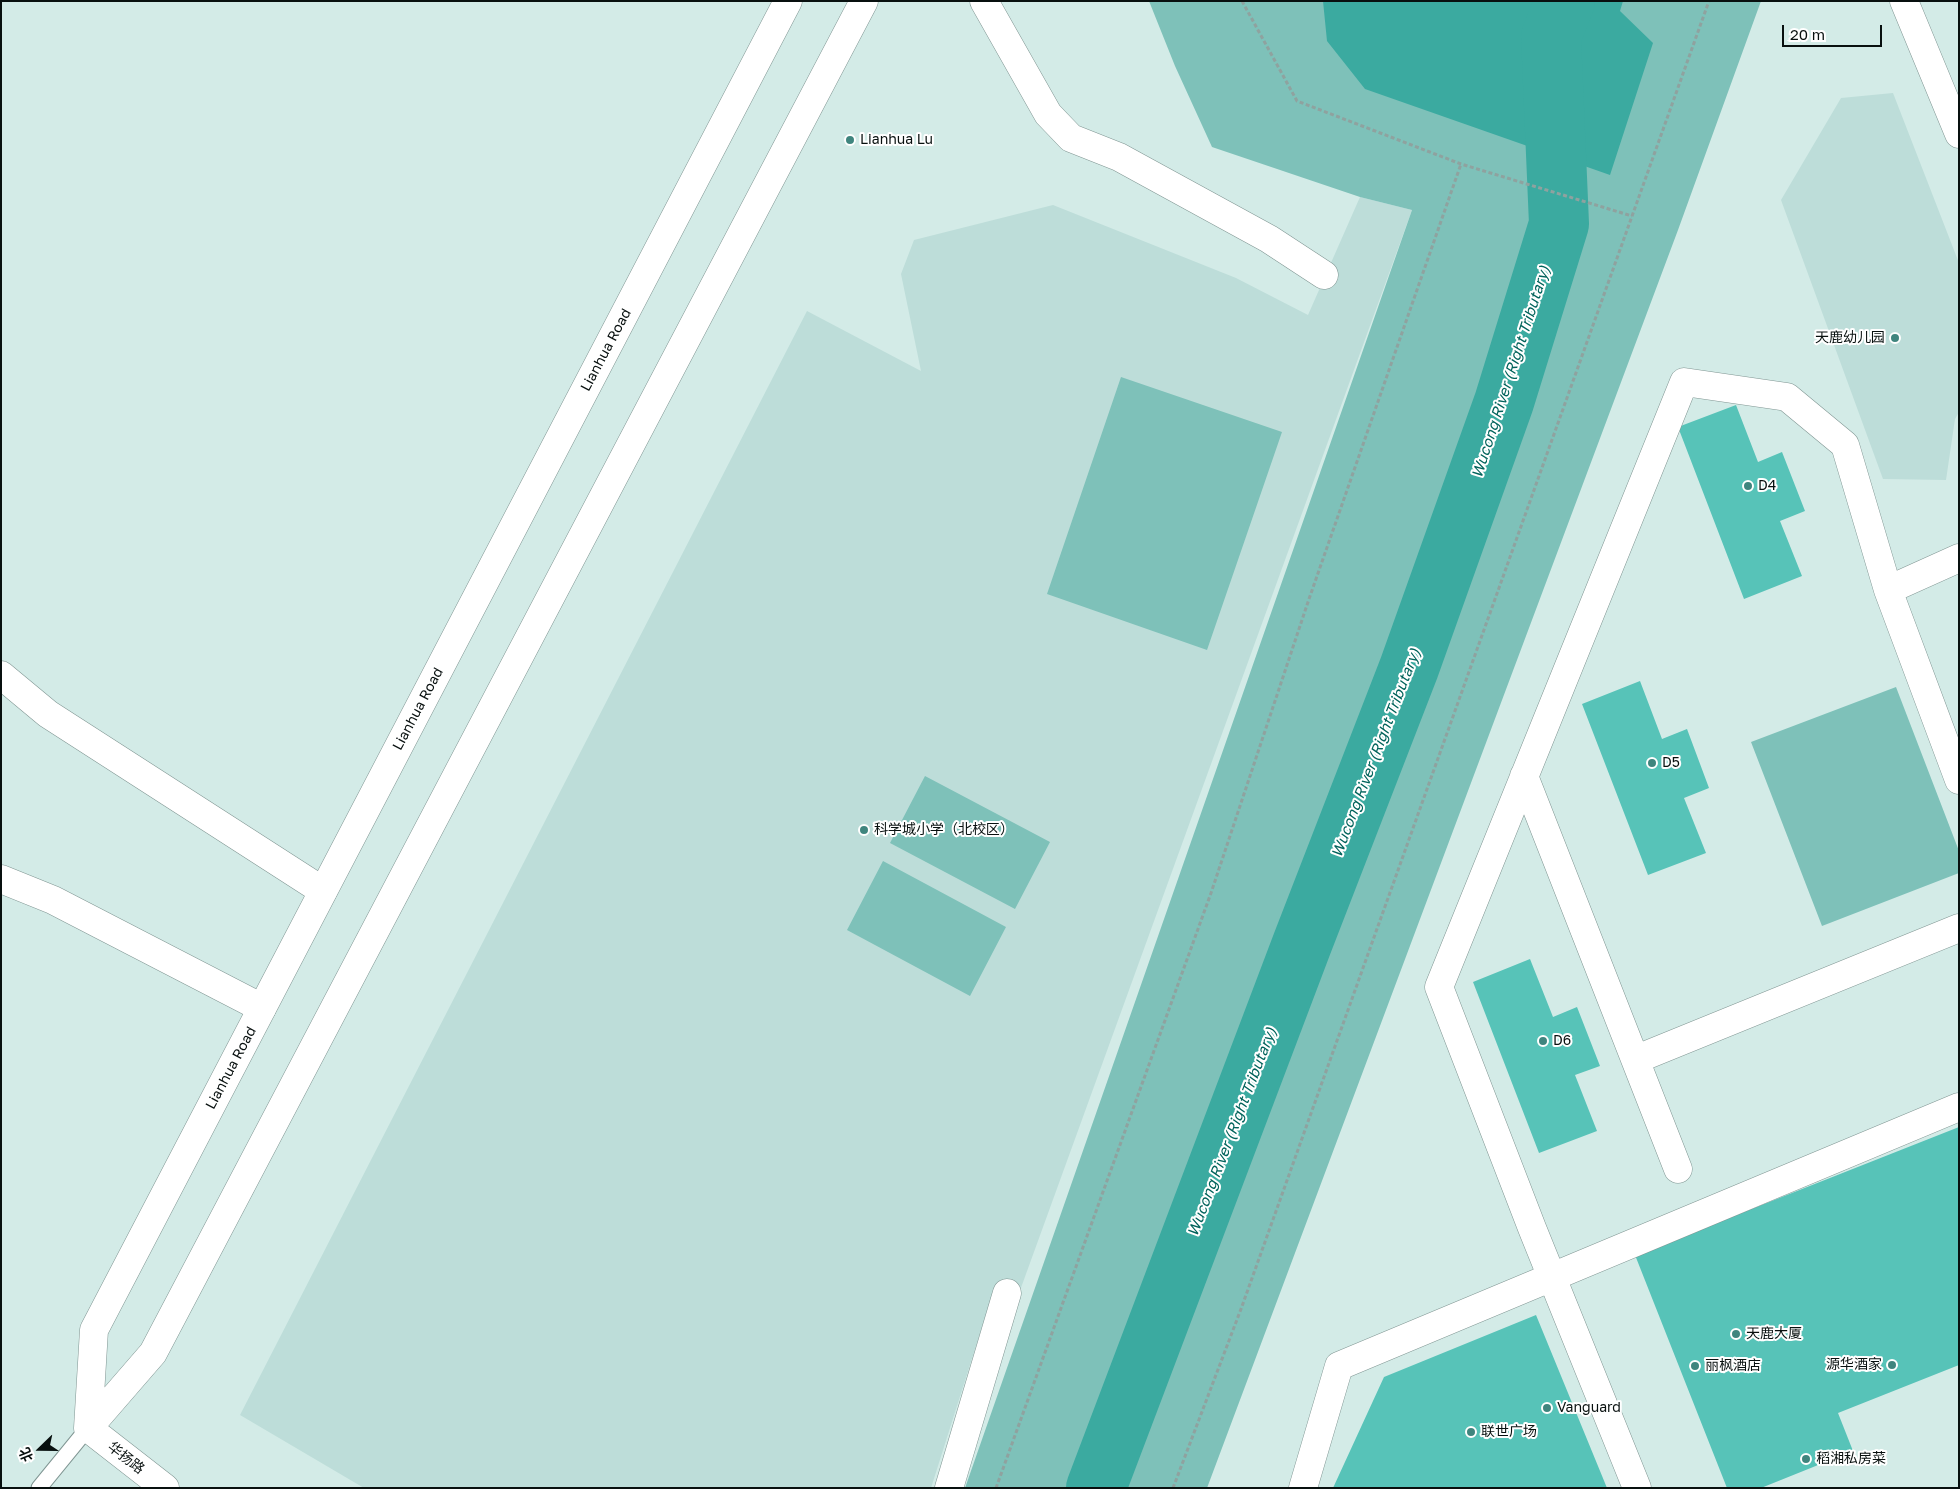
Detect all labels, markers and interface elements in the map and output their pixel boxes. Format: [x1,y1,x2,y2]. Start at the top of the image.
scale bar [1785,15,1885,47]
text: 20 m [1790,25,1825,43]
place label: Lianhua Lu [860,132,933,148]
marker: Lianhua Lu [844,134,856,146]
water label: Wucong River (Right Tributary) [1468,264,1554,480]
street label: Lianhua Road [577,306,635,394]
place label: 天鹿幼儿园 [1815,330,1885,346]
marker: 天鹿幼儿园 [1889,332,1901,344]
place label: D4 [1758,478,1776,494]
marker: D4 [1742,480,1754,492]
water label: Wucong River (Right Tributary) [1328,646,1424,860]
street label: Lianhua Road [389,665,447,753]
place label: D5 [1662,755,1680,771]
marker: D5 [1646,757,1658,769]
place label: 科学城小学（北校区） [874,822,1014,838]
marker: 科学城小学（北校区） [858,824,870,836]
street label: Lianhua Road [202,1024,260,1112]
water label: Wucong River (Right Tributary) [1184,1025,1280,1239]
place label: D6 [1553,1033,1571,1049]
marker: D6 [1537,1035,1549,1047]
place label: 天鹿大厦 [1746,1326,1802,1342]
marker: 天鹿大厦 [1730,1328,1742,1340]
place label: 源华酒家 [1826,1357,1882,1373]
place label: 丽枫酒店 [1705,1358,1761,1374]
marker: 源华酒家 [1886,1359,1898,1371]
marker: 丽枫酒店 [1689,1360,1701,1372]
place label: Vanguard [1557,1400,1621,1416]
marker: Vanguard [1541,1402,1553,1414]
north arrow [15,1424,65,1474]
place label: 联世广场 [1481,1424,1537,1440]
marker: 联世广场 [1465,1426,1477,1438]
street label: 华扬路 [104,1438,148,1478]
text: 北 [15,1445,36,1464]
place label: 稻湘私房菜 [1816,1451,1886,1467]
marker: 稻湘私房菜 [1800,1453,1812,1465]

